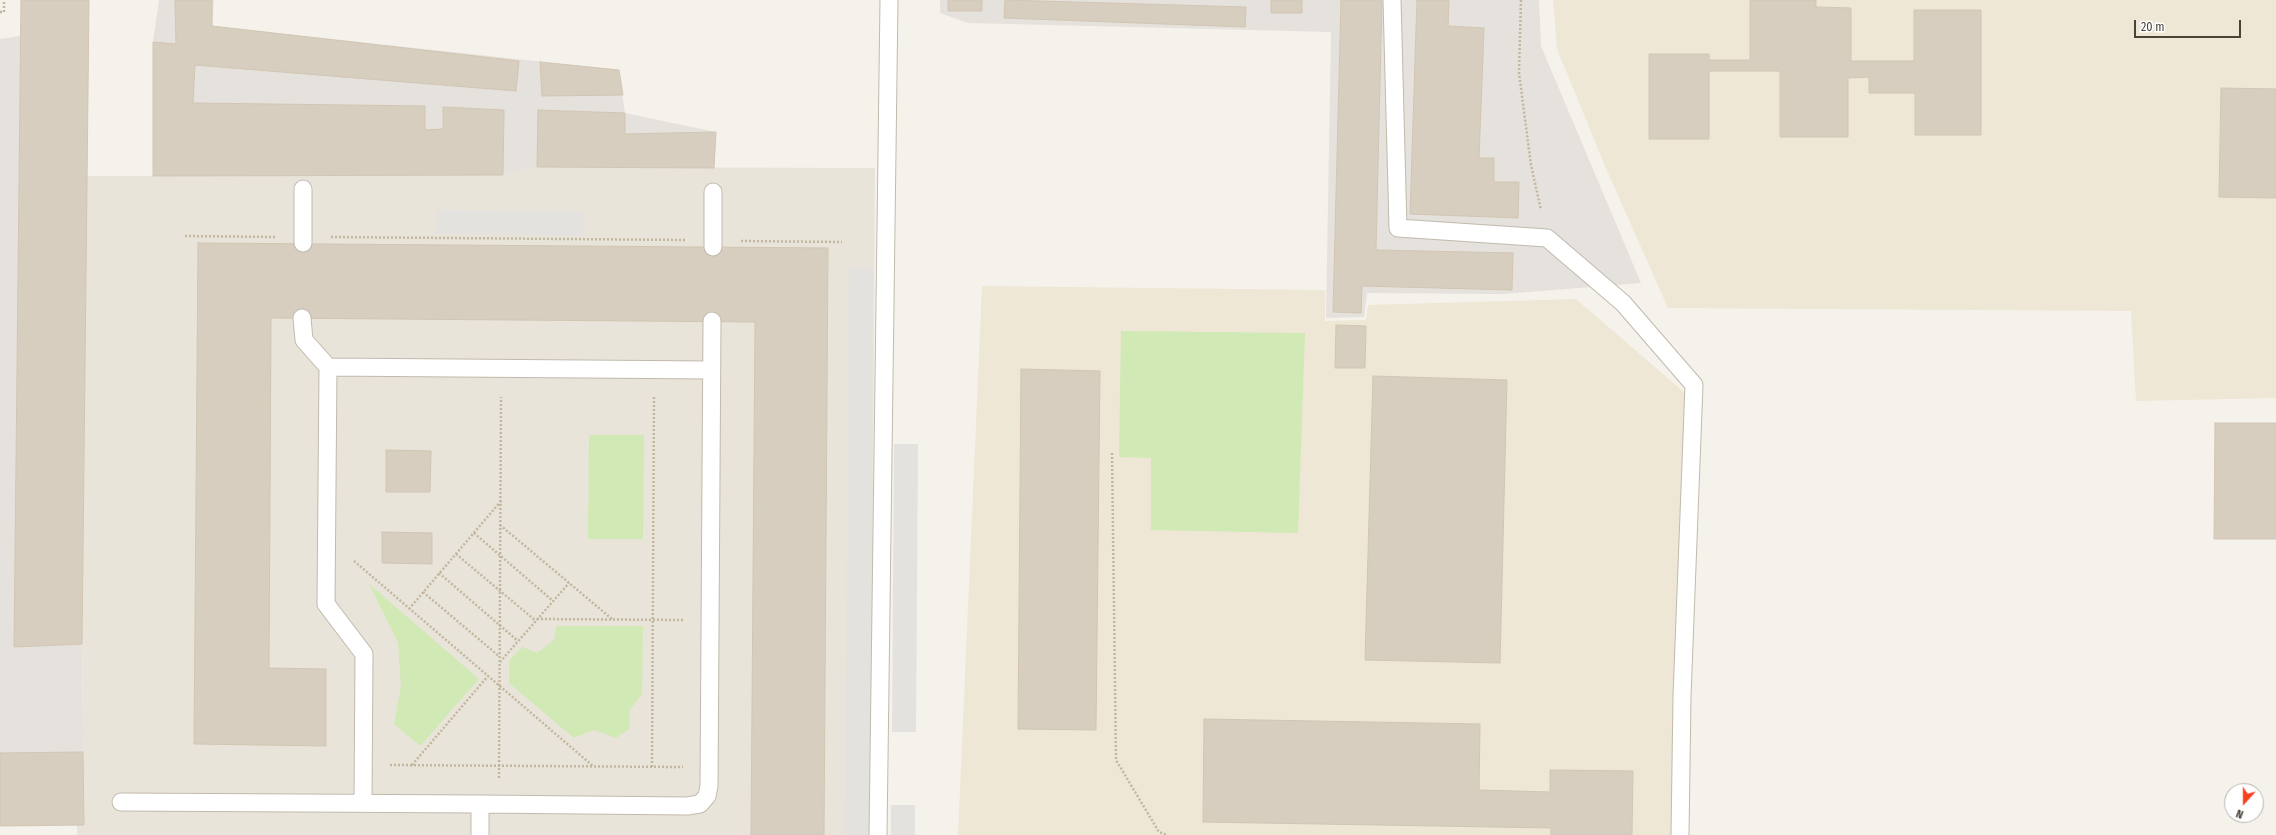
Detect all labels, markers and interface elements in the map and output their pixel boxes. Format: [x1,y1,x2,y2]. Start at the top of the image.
scale bar [2136,12,2243,38]
text: 20 m [2141,20,2165,34]
north arrow [2224,783,2264,823]
text: N [2234,806,2245,821]

